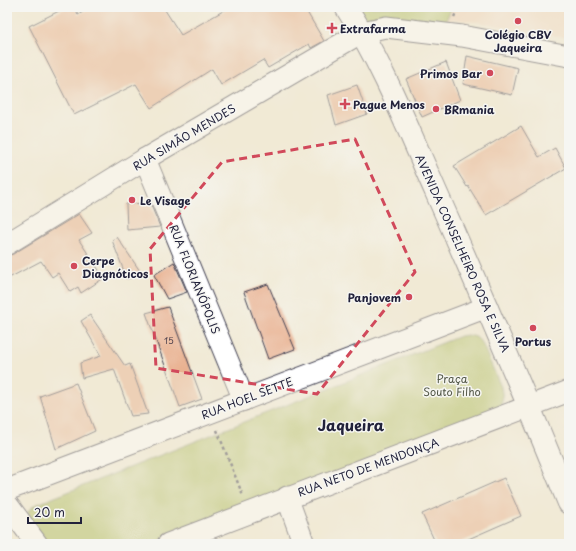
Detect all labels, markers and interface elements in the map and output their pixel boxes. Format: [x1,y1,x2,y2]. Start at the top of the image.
marker: Colégio CBV Jaqueira [513,16,523,26]
place label: Extrafarma [340,20,406,37]
marker: Extrafarma [327,23,337,33]
place label: Colégio CBV Jaqueira [485,26,551,56]
place label: Primos Bar [420,65,482,82]
marker: Primos Bar [485,68,495,78]
place label: Pague Menos [353,96,425,113]
marker: Pague Menos [340,99,350,109]
street label: RUA SIMÃO MENDES [129,100,239,174]
place label: BRmania [444,101,495,118]
marker: BRmania [431,104,441,114]
street label: AVENIDA CONSELHEIRO ROSA E SILVA [412,151,514,355]
place label: Le Visage [140,192,191,209]
marker: Le Visage [127,195,137,205]
street label: RUA FLORIANÓPOLIS [165,222,225,336]
place label: Cerpe Diagnóticos [82,252,149,282]
marker: Cerpe Diagnóticos [69,261,79,271]
place label: Panjovem [348,289,401,306]
marker: Panjovem [404,292,414,302]
marker: Portus [528,323,538,333]
house number: 15 [164,333,174,347]
place label: Portus [515,333,552,350]
park label: Praça Souto Filho [423,370,481,400]
street label: RUA HOEL SETTE [199,373,295,423]
district label: Jaqueira [318,413,385,436]
street label: RUA NETO DE MENDONÇA [295,433,441,500]
scale bar [28,499,81,525]
text: 20 m [34,503,65,521]

